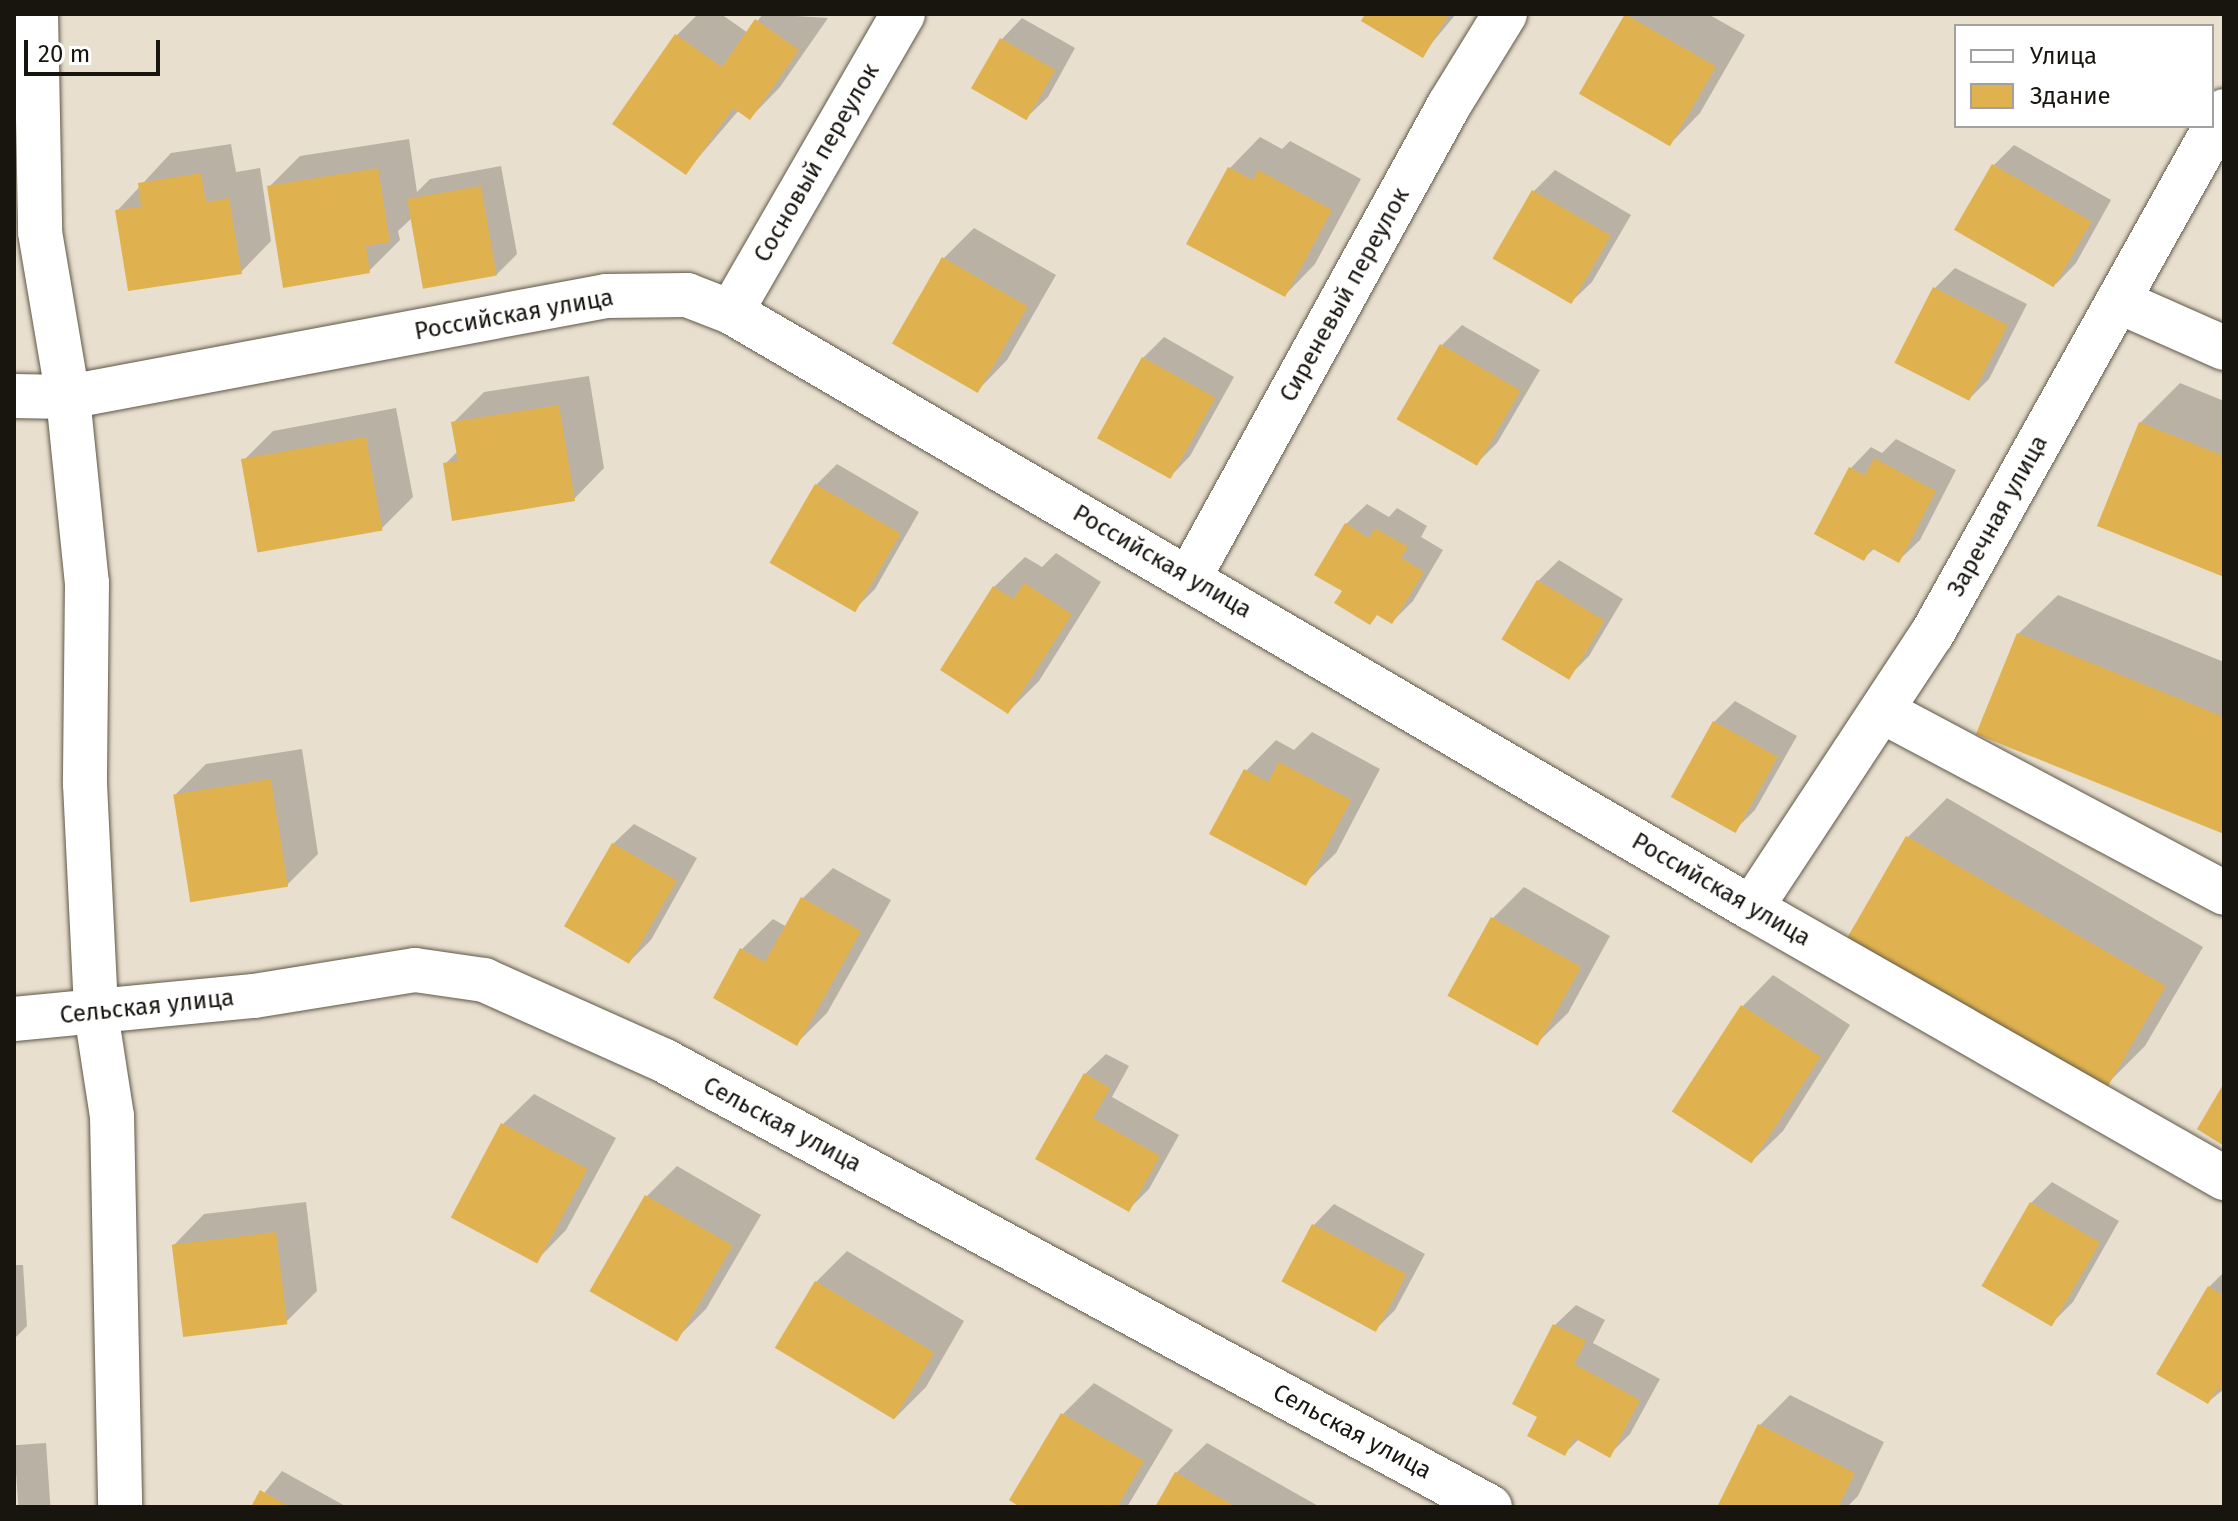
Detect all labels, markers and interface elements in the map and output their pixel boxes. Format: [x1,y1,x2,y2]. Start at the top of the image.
scale bar [28,24,164,74]
legend [1954,24,2214,128]
text: 20 m [38,40,90,68]
text: Улица [2030,42,2097,70]
street label: Сосновый переулок [748,58,886,268]
text: Здание [2030,82,2111,110]
street label: Сиреневый переулок [1274,183,1416,407]
street label: Российская улица [412,283,616,347]
street label: Заречная улица [1942,430,2054,602]
street label: Российская улица [1068,499,1256,625]
street label: Российская улица [1627,827,1815,953]
street label: Сельская улица [58,984,236,1030]
street label: Сельская улица [698,1071,866,1179]
street label: Сельская улица [1268,1378,1436,1486]

